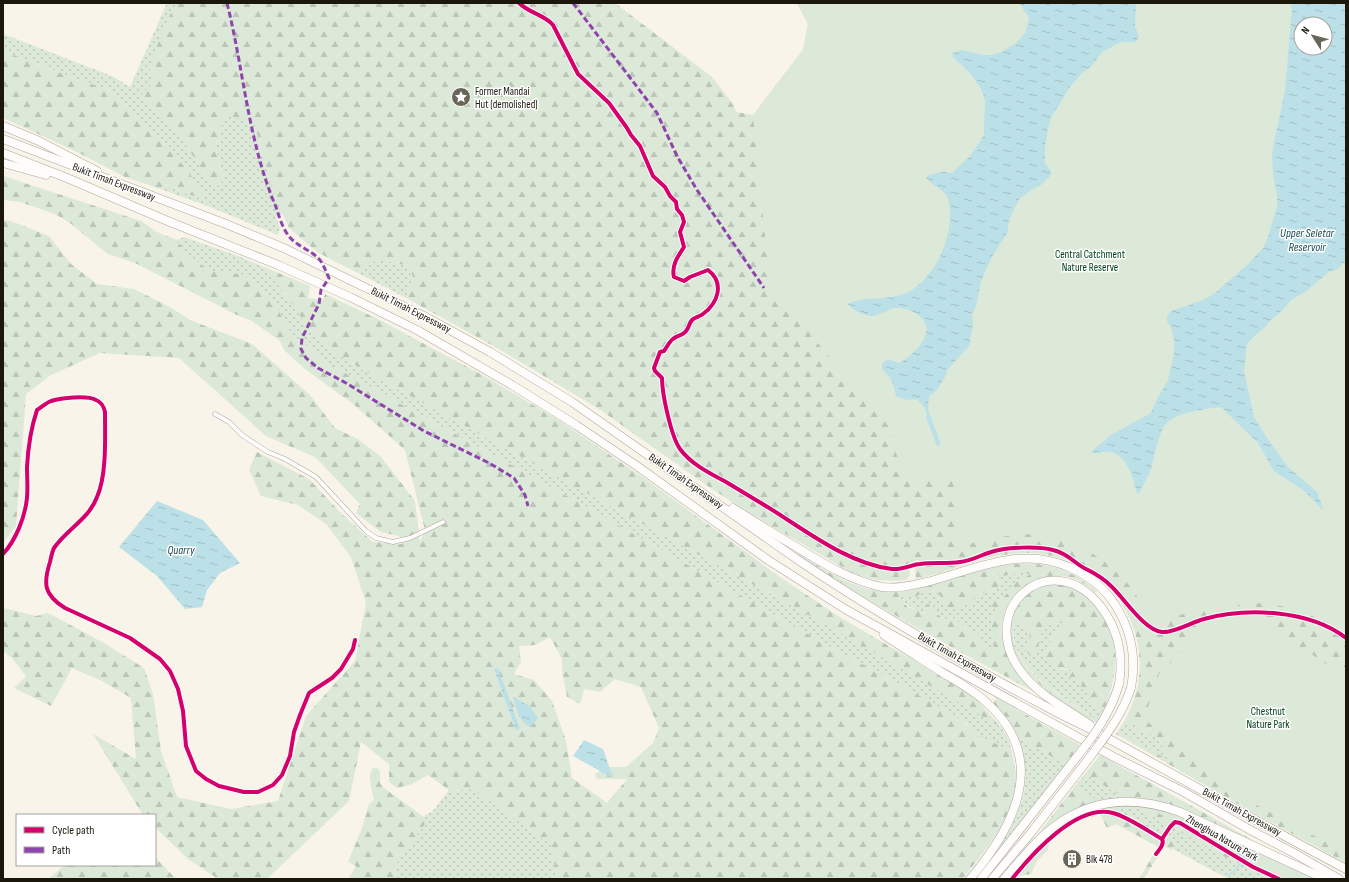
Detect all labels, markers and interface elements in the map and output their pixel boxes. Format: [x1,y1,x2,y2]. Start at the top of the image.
north arrow [1293,16,1333,56]
text: N [1298,24,1312,37]
place label: Former Mandai Hut (demolished) [475,85,538,111]
place icon: Former Mandai Hut (demolished) [450,86,472,108]
street label: Bukit Timah Expressway [71,160,158,204]
water label: Upper Seletar Reservoir [1280,226,1335,255]
park label: Central Catchment Nature Reserve [1055,248,1126,274]
street label: Bukit Timah Expressway [369,284,454,336]
street label: Bukit Timah Expressway [646,450,726,512]
water label: Quarry [168,543,195,558]
street label: Bukit Timah Expressway [916,629,999,685]
park label: Chestnut Nature Park [1246,705,1290,731]
street label: Bukit Timah Expressway [1200,785,1284,839]
street label: Zhenghua Nature Park [1184,812,1261,864]
legend [16,814,156,866]
text: Cycle path [52,823,94,838]
text: Path [52,843,70,858]
building icon: Blk 478 [1061,848,1083,870]
place label: Blk 478 [1086,853,1113,866]

